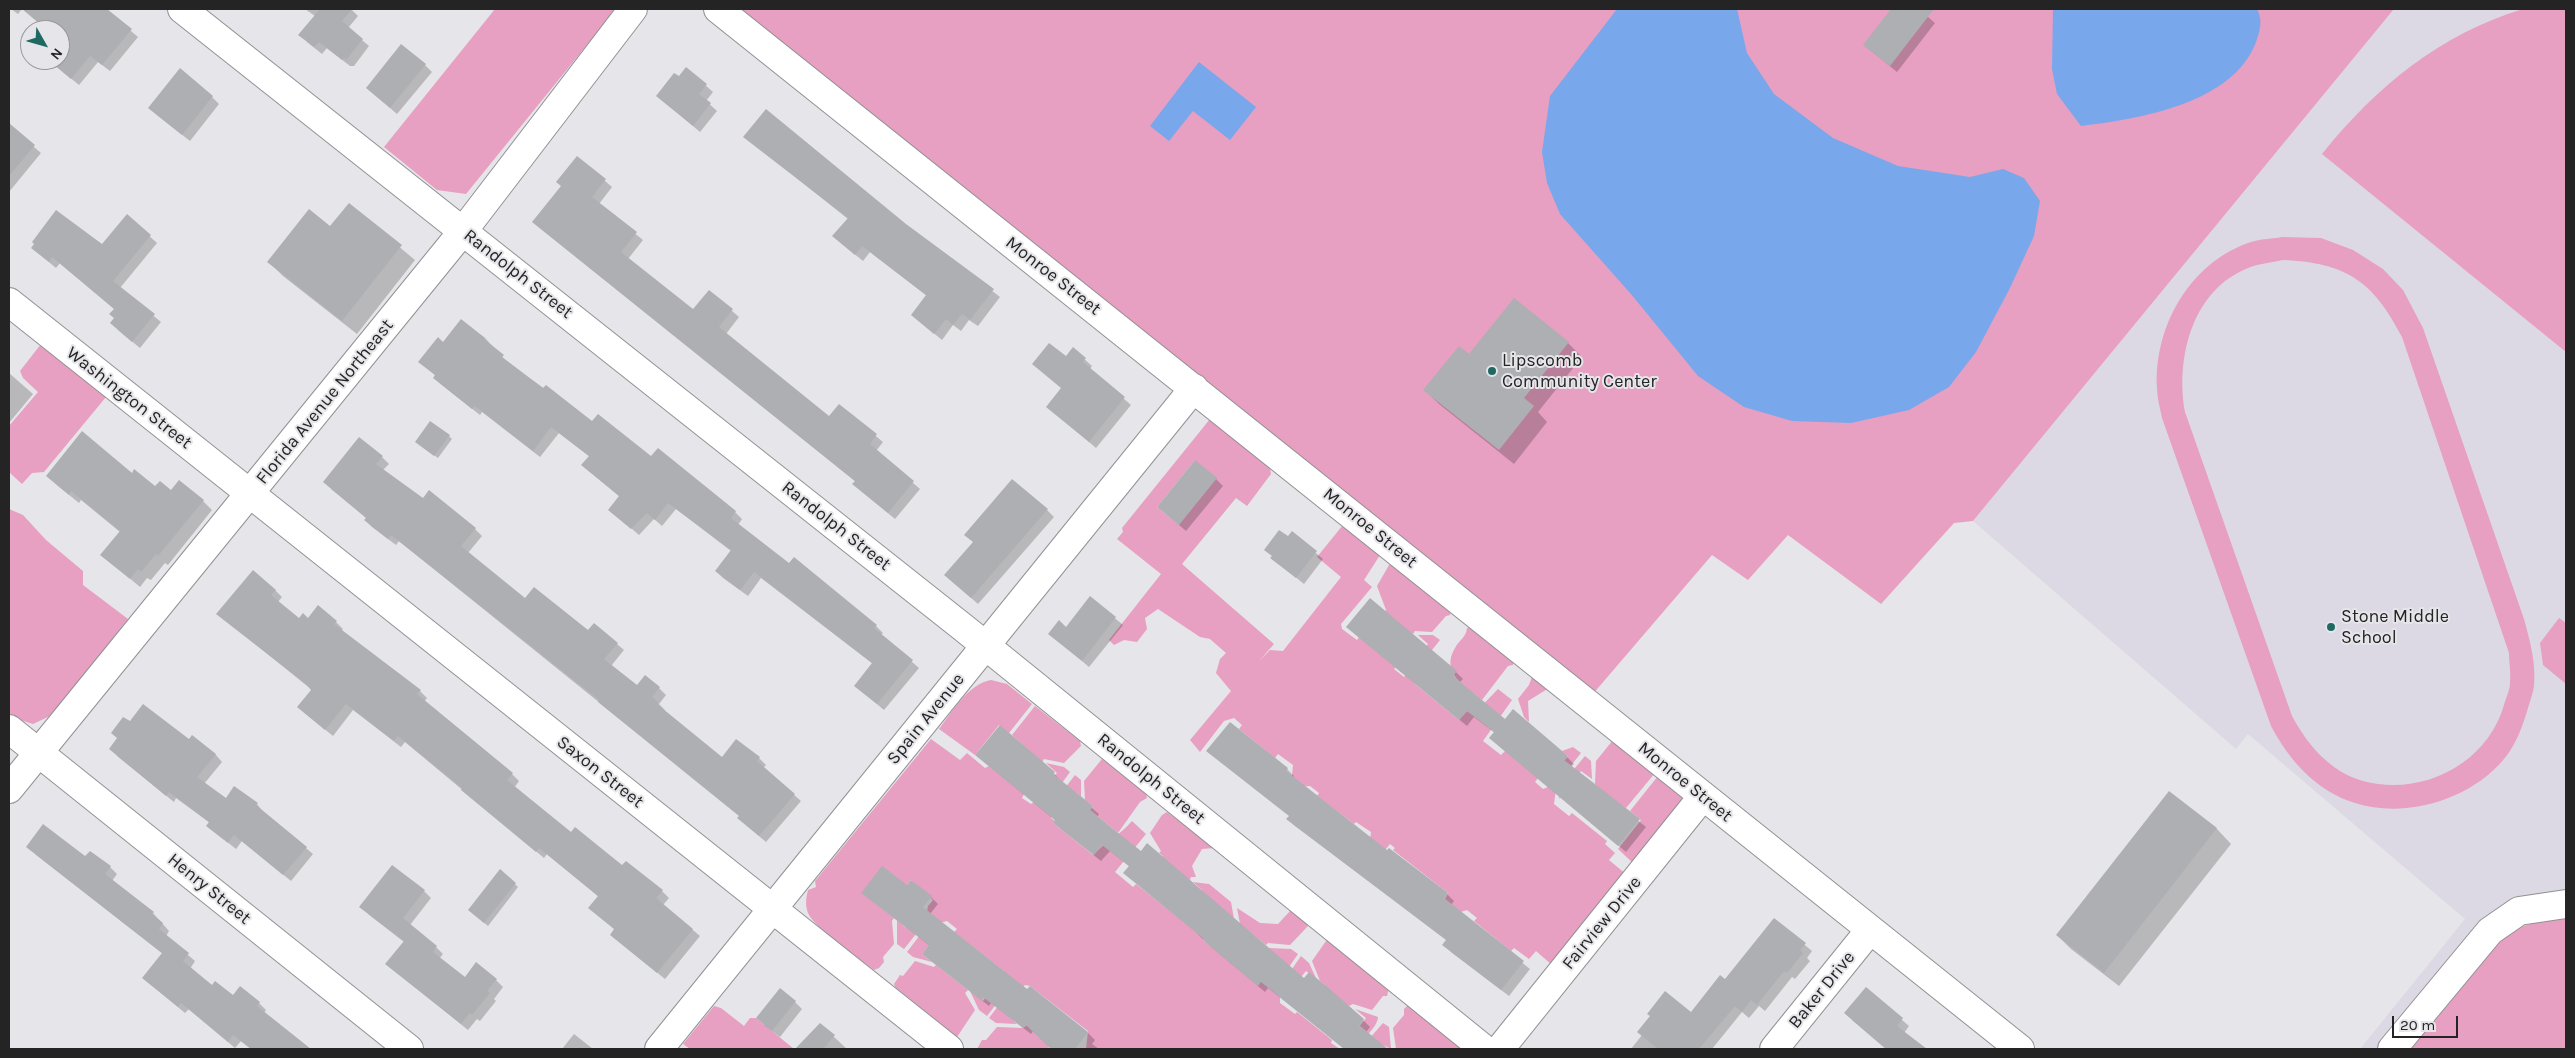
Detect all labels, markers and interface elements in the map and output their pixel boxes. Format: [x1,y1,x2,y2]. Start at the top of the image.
north arrow [20,20,70,70]
text: N [47,45,66,63]
street label: Randolph Street [459,225,577,323]
street label: Monroe Street [1001,232,1105,320]
street label: Florida Avenue Northeast [252,315,398,489]
street label: Washington Street [62,342,196,454]
place label: Lipscomb Community Center [1502,350,1657,392]
marker: Lipscomb Community Center [1486,365,1498,377]
street label: Randolph Street [777,477,895,575]
street label: Monroe Street [1318,483,1422,573]
place label: Stone Middle School [2341,606,2449,649]
marker: Stone Middle School [2325,621,2337,633]
street label: Spain Avenue [883,669,969,769]
street label: Randolph Street [1093,729,1209,829]
street label: Saxon Street [552,731,648,813]
street label: Monroe Street [1633,737,1737,827]
street label: Henry Street [163,849,255,929]
street label: Fairview Drive [1558,872,1646,974]
street label: Baker Drive [1784,947,1860,1033]
scale bar [2395,1006,2461,1038]
text: 20 m [2400,1016,2435,1034]

